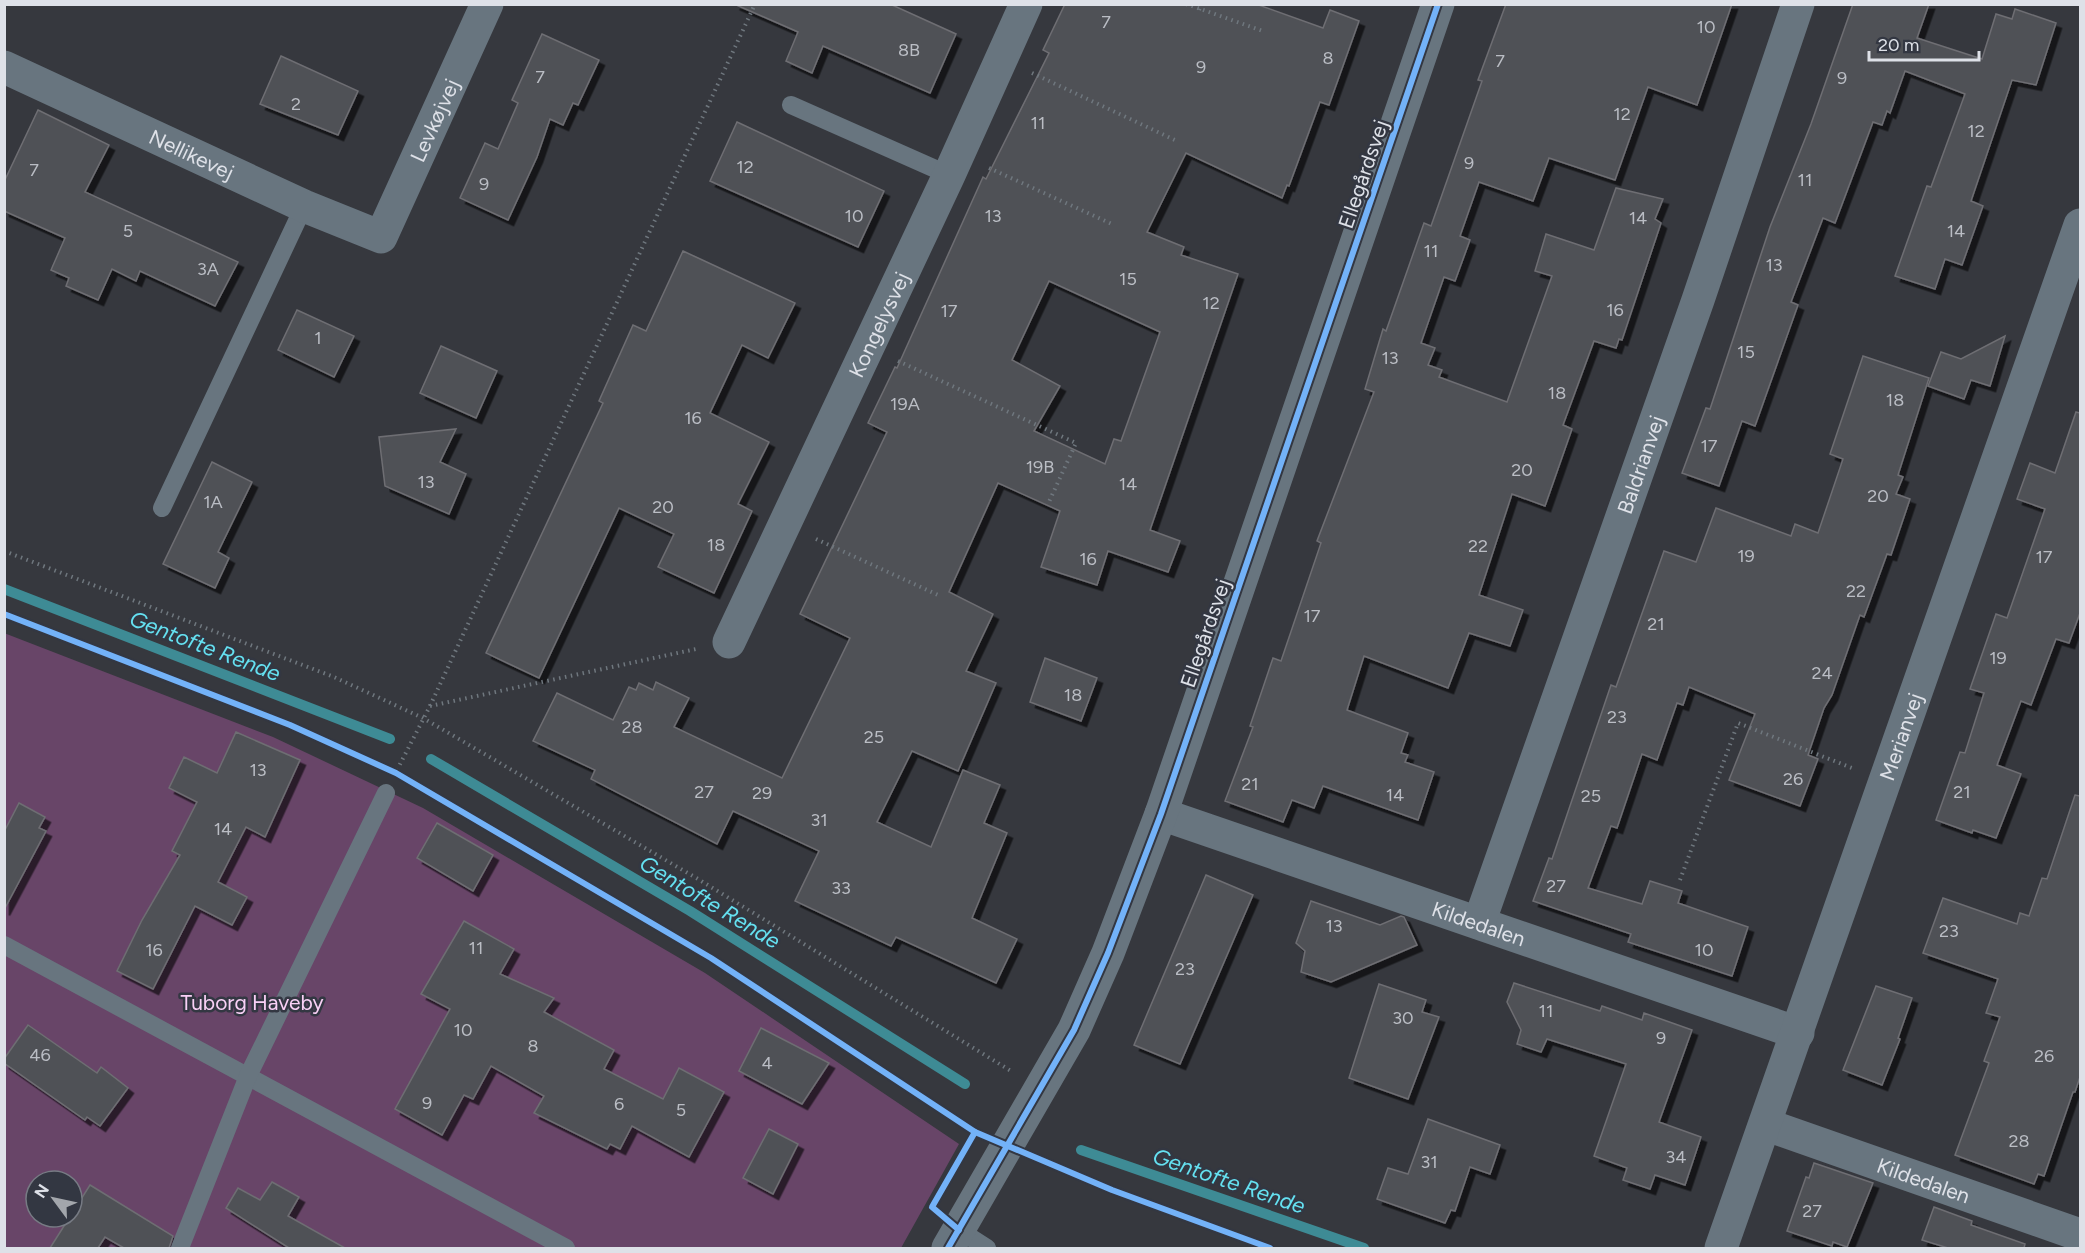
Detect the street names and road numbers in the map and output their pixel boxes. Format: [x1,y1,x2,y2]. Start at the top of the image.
street label: Levkøjvej [404,75,464,166]
street label: Ellegårdsvej [1333,116,1393,232]
street label: Nellikevej [145,124,238,184]
street label: Kongelysvej [843,268,914,381]
street label: Baldrianvej [1611,412,1669,517]
street label: Ellegårdsvej [1175,575,1235,691]
street label: Merianvej [1874,689,1927,784]
street label: Kildedalen [1429,896,1529,951]
street label: Kildedalen [1874,1152,1973,1208]

